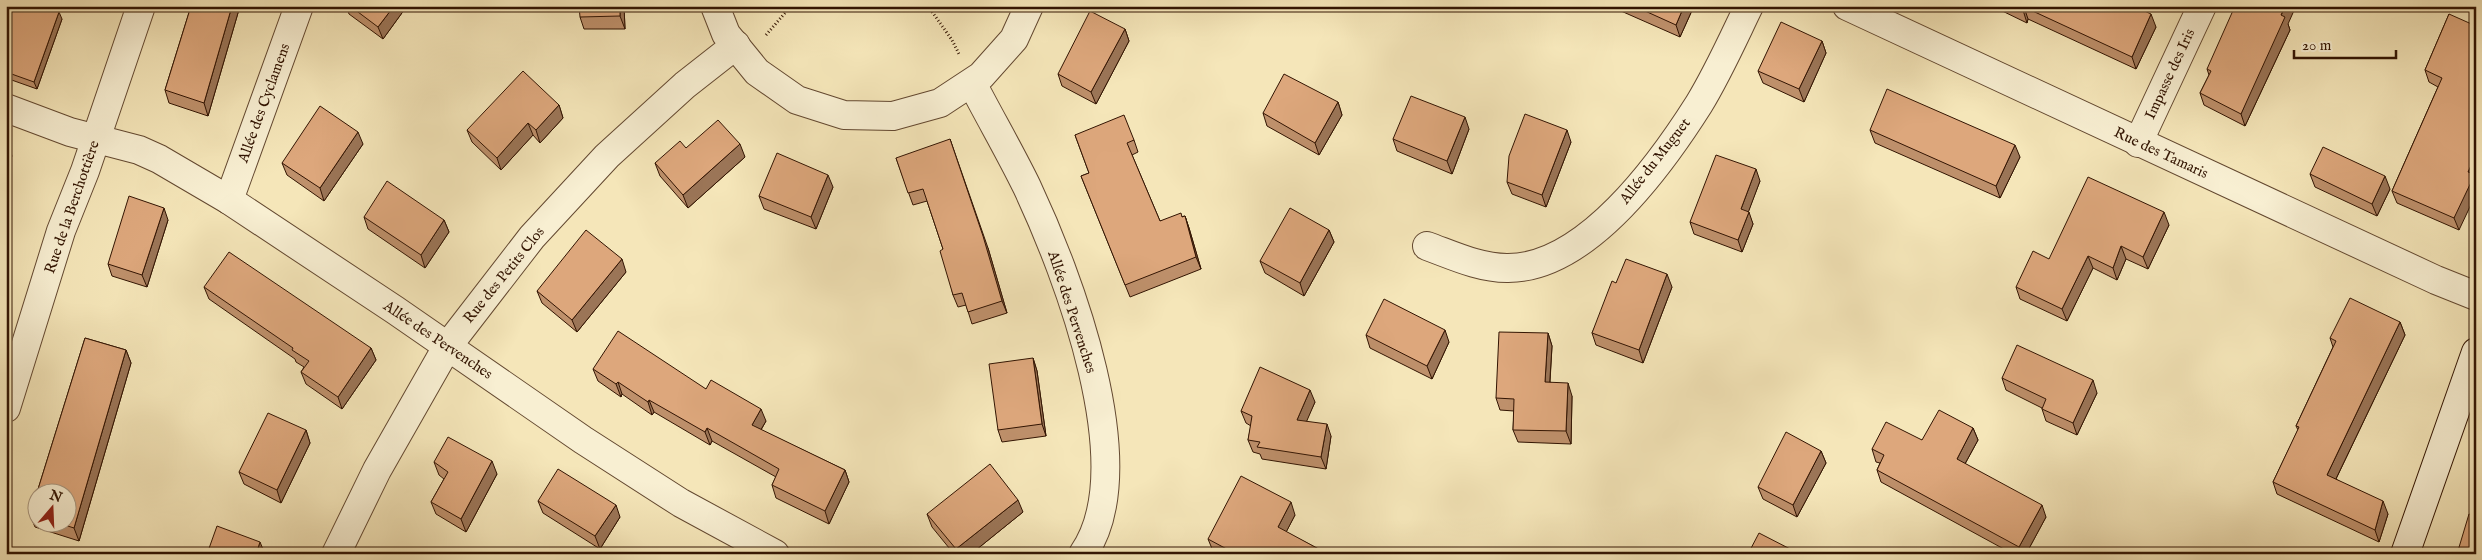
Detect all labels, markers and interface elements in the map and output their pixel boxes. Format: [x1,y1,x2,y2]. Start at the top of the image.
street label: Impasse des Iris [2141,26,2199,122]
scale bar [2294,28,2397,60]
text: 20 m [2302,36,2332,55]
street label: Allée des Cyclamens [233,41,294,166]
street label: Allée du Muguet [1615,114,1695,209]
street label: Rue des Tamaris [2111,123,2211,183]
street label: Rue de la Berchottière [40,138,104,276]
street label: Rue des Petits Clos [459,223,549,327]
street label: Allée des Pervenches [1043,247,1101,376]
street label: Allée des Pervenches [379,296,496,384]
north arrow [28,482,78,532]
text: N [46,486,65,507]

